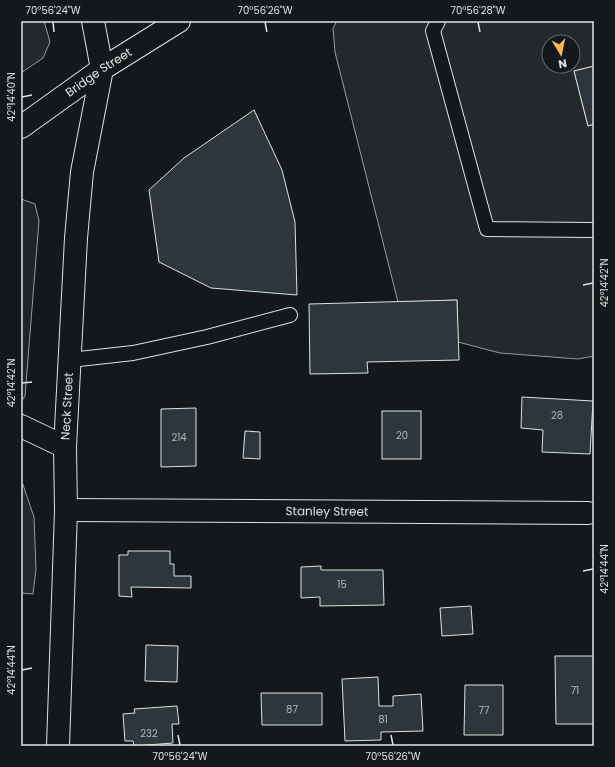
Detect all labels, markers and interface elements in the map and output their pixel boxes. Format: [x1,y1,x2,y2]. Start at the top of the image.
text: 70°56'24"W [26,3,81,18]
text: 70°56'26"W [238,3,293,18]
text: 70°56'28"W [451,3,506,18]
north arrow [541,34,581,74]
street label: Bridge Street [62,43,135,101]
text: N [557,55,568,72]
text: 42°14'40"N [4,72,19,122]
text: 42°14'42"N [597,258,612,308]
text: 42°14'42"N [4,358,19,408]
street label: Neck Street [56,372,77,440]
house number: 28 [551,408,563,423]
house number: 20 [396,428,408,443]
house number: 214 [171,430,187,445]
street label: Stanley Street [286,502,368,520]
text: 42°14'44"N [597,544,612,594]
house number: 15 [337,577,347,592]
text: 42°14'44"N [4,645,19,695]
house number: 71 [571,683,579,698]
house number: 87 [286,702,298,717]
house number: 77 [479,703,490,718]
house number: 81 [378,712,388,727]
house number: 232 [140,726,158,741]
text: 70°56'24"W [153,749,208,764]
text: 70°56'26"W [366,749,421,764]

